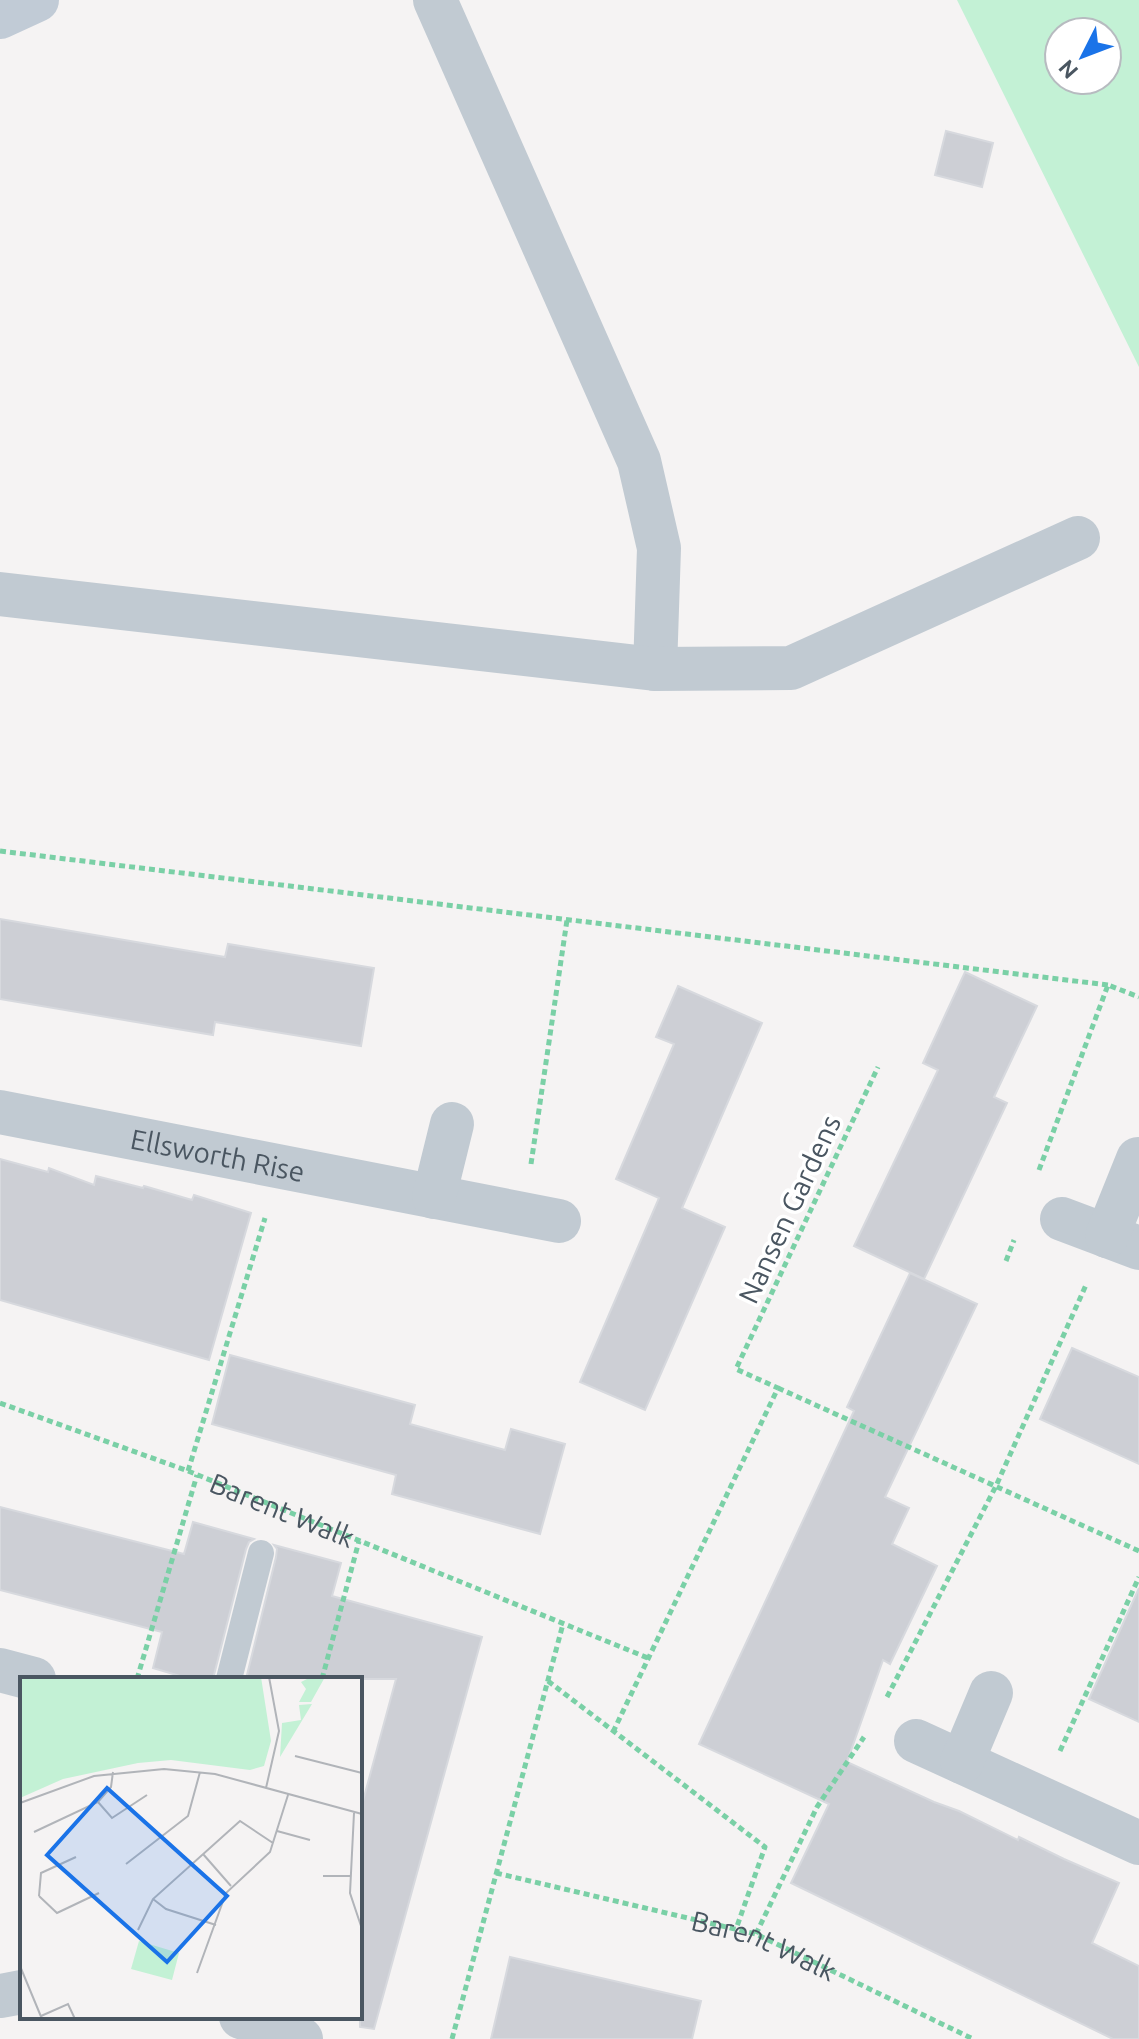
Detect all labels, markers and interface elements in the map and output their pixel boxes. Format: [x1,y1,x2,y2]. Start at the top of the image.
north arrow [1043,16,1123,96]
text: N [1053,55,1083,84]
street label: Nansen Gardens [732,1110,846,1308]
street label: Ellsworth Rise [128,1122,308,1187]
street label: Barent Walk [206,1466,359,1553]
inset map [20,1677,362,2019]
street label: Barent Walk [689,1904,841,1986]

